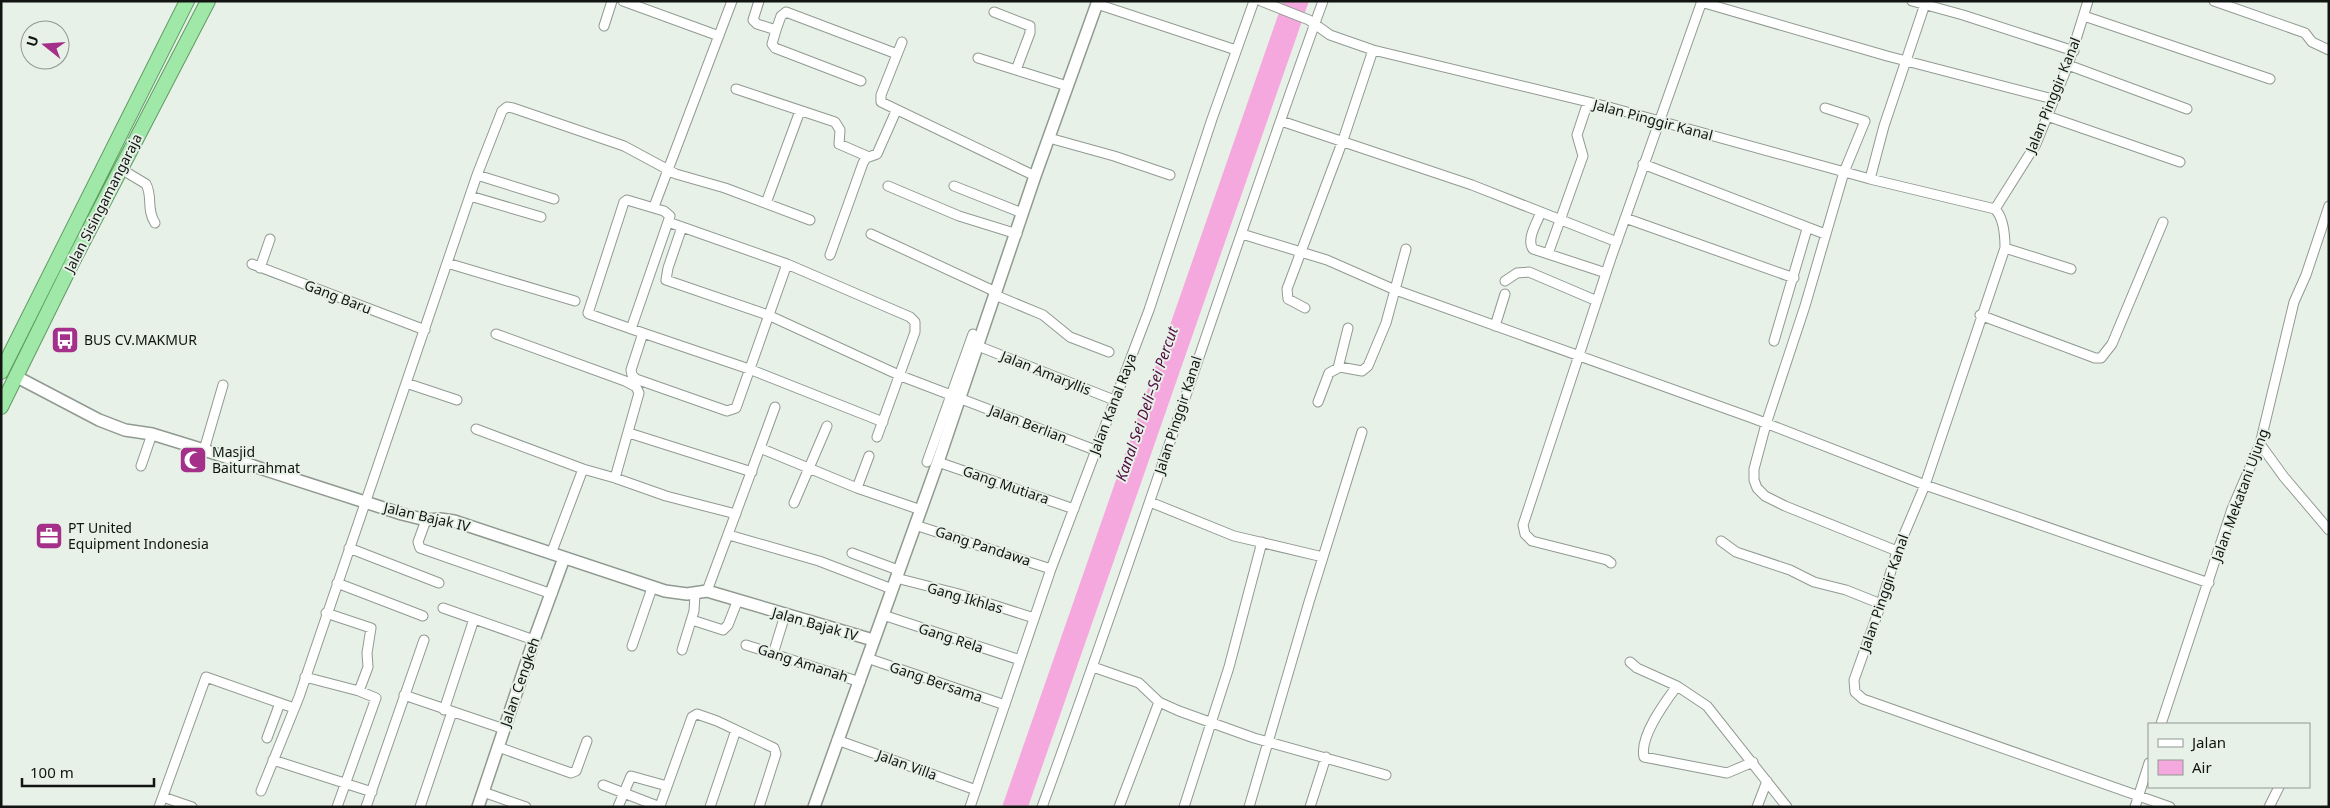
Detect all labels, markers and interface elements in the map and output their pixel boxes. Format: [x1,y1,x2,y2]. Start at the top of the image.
north arrow [20,20,70,70]
text: U [21,33,43,49]
street label: Jalan Pinggir Kanal [2020,34,2084,157]
street label: Jalan Pinggir Kanal [1589,94,1715,145]
street label: Jalan Sisingamangaraja [58,130,146,277]
street label: Gang Baru [302,275,374,318]
water label: Kanal Sei Deli–Sei Percut [1110,323,1182,484]
bus stop icon: BUS CV.MAKMUR [50,325,80,355]
place label: BUS CV.MAKMUR [84,330,197,349]
street label: Jalan Amaryllis [996,345,1094,399]
street label: Jalan Kanal Raya [1084,350,1141,459]
street label: Jalan Pinggir Kanal [1149,353,1206,478]
street label: Jalan Berlian [985,399,1070,447]
street label: Jalan Mekatani Ujung [2206,426,2272,566]
place label: Masjid Baiturrahmat [212,442,300,477]
mosque icon: Masjid Baiturrahmat [178,445,208,475]
street label: Gang Mutiara [960,461,1052,508]
street label: Jalan Bajak IV [380,497,473,536]
place label: PT United Equipment Indonesia [68,518,209,553]
office icon: PT United Equipment Indonesia [34,521,64,551]
street label: Gang Pandawa [933,521,1033,570]
street label: Jalan Pinggir Kanal [1854,532,1913,656]
street label: Gang Ikhlas [925,578,1006,617]
street label: Jalan Bajak IV [768,602,861,645]
street label: Gang Rela [916,618,986,657]
street label: Jalan Cengkeh [495,635,544,731]
street label: Gang Amanah [756,639,851,686]
street label: Gang Bersama [887,657,985,706]
legend [2148,723,2310,788]
text: Jalan [2190,732,2226,752]
street label: Jalan Villa [873,744,940,784]
scale bar [22,756,155,788]
text: Air [2192,757,2212,777]
text: 100 m [30,762,74,782]

